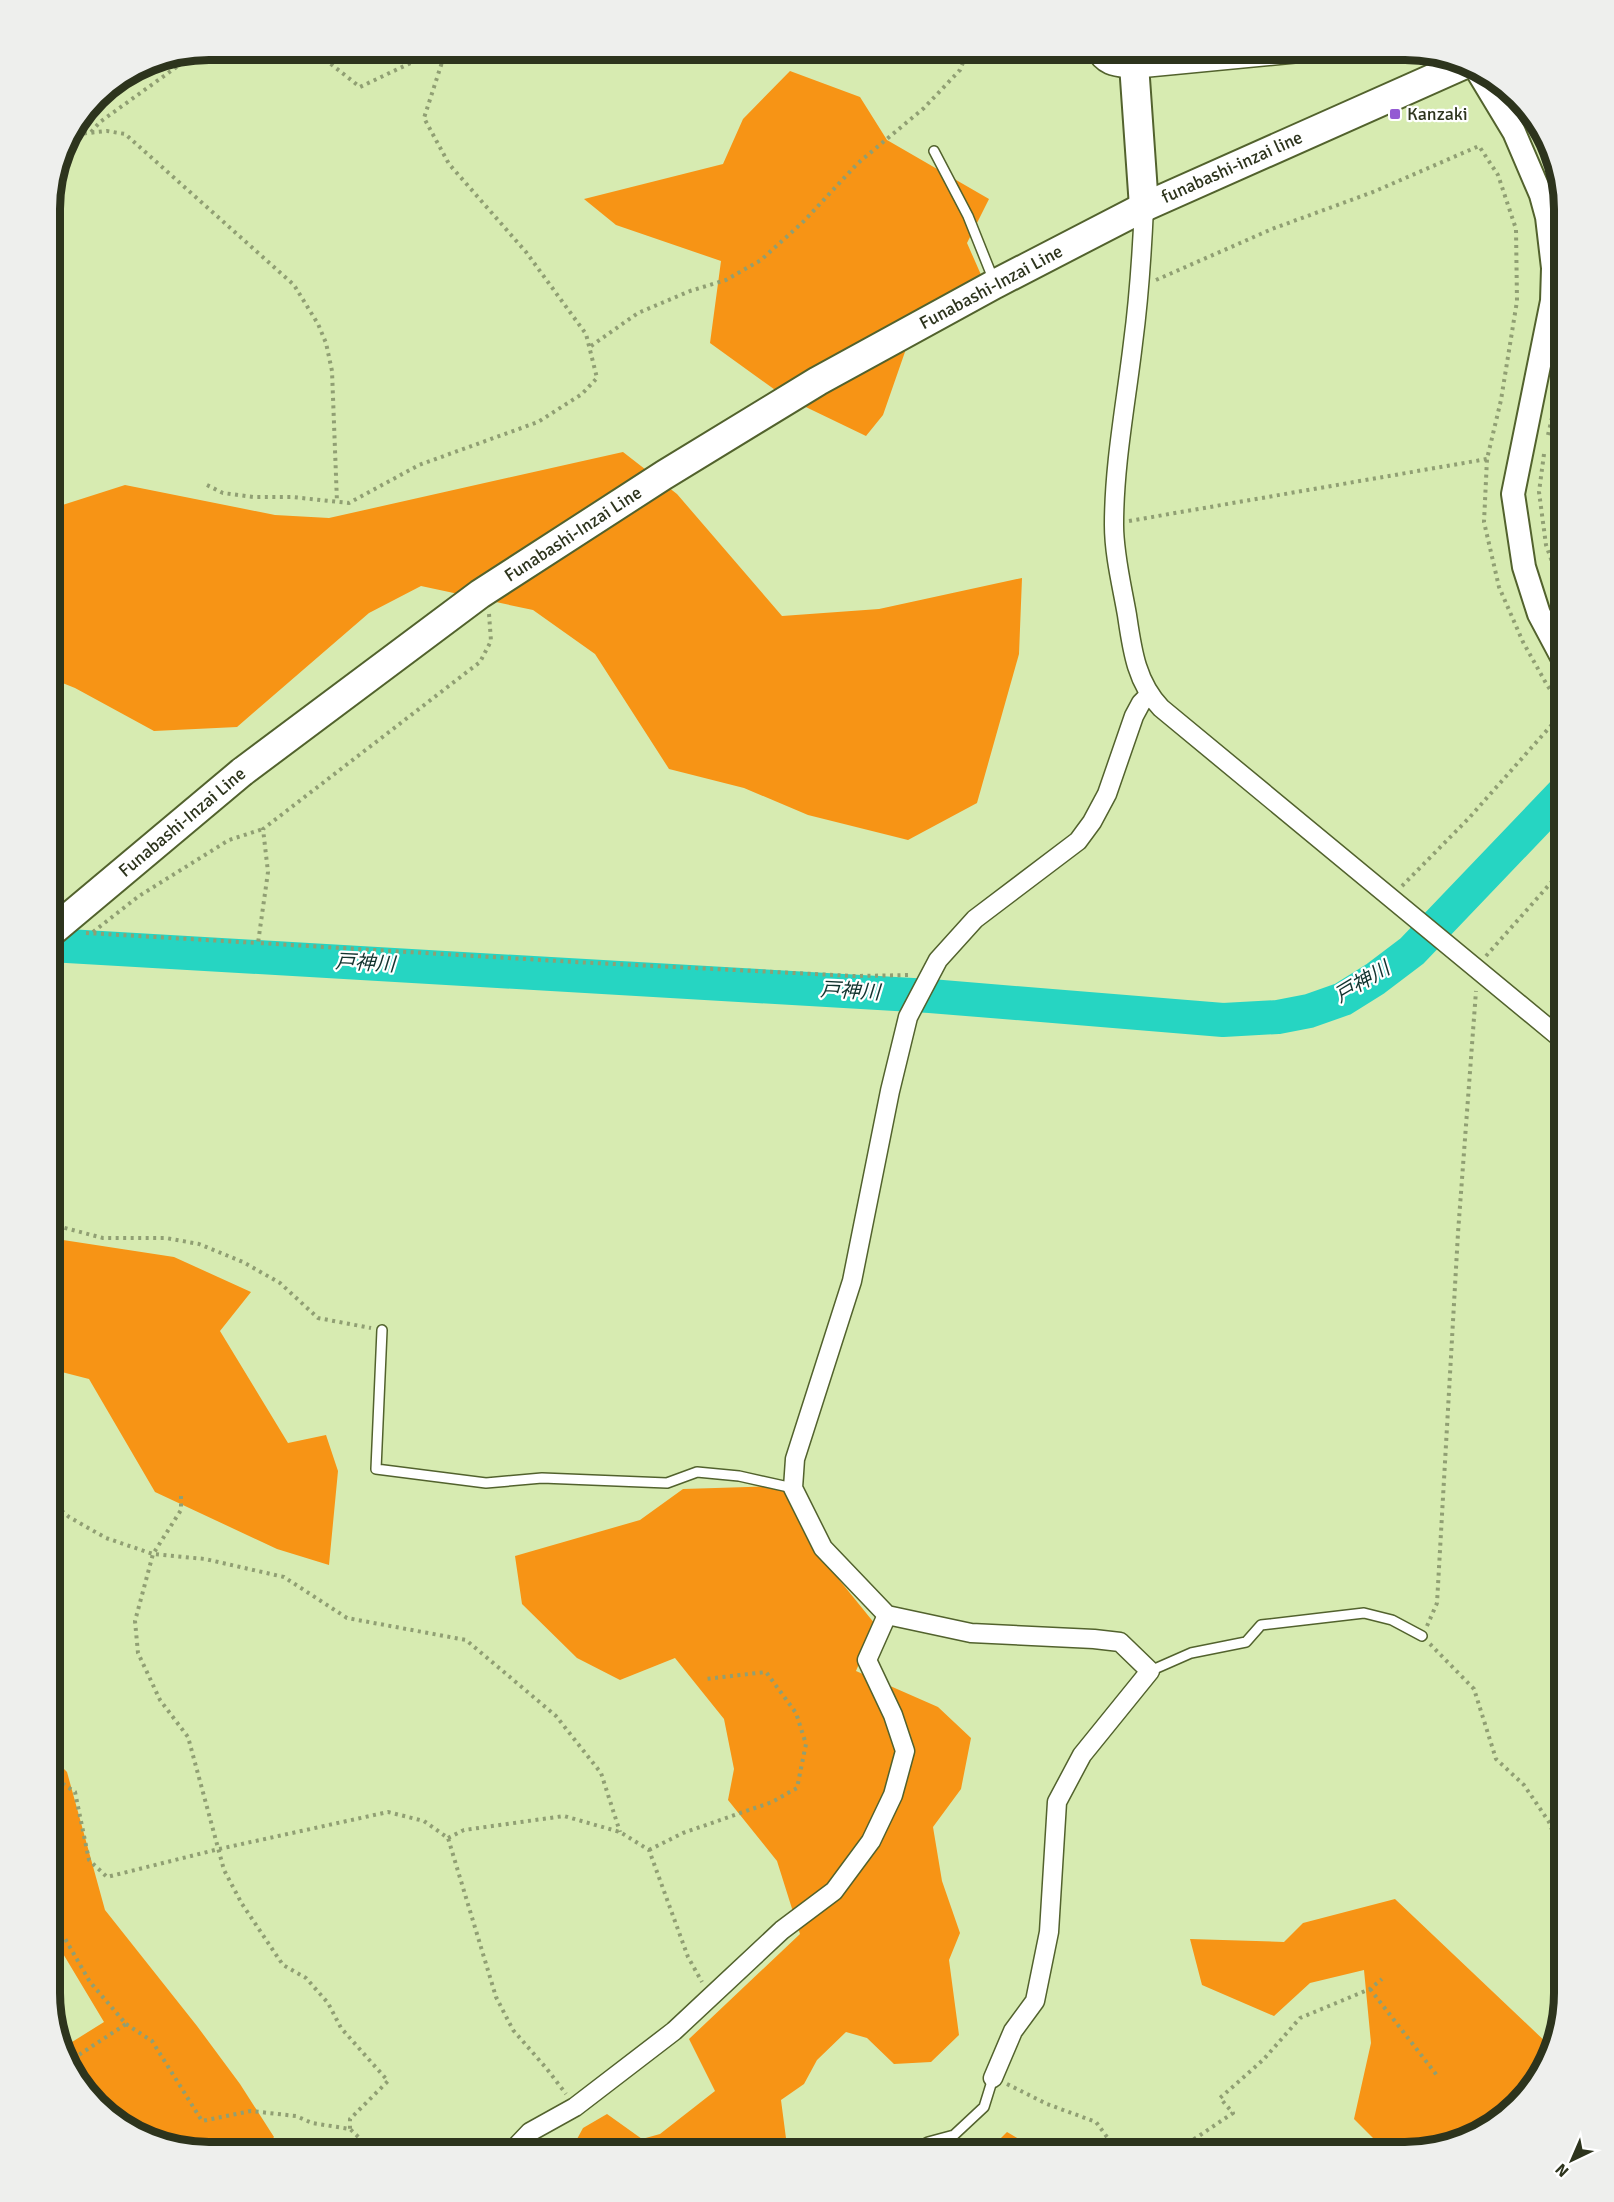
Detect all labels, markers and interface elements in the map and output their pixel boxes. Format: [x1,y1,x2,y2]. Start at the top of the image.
place label: Kanzaki [1407,103,1468,125]
marker: Kanzaki [1388,107,1402,121]
street label: funabashi-inzai line [1158,126,1306,208]
street label: Funabashi-Inzai Line [916,240,1066,334]
street label: Funabashi-Inzai Line [500,481,646,587]
street label: Funabashi-Inzai Line [114,762,250,882]
water label: 戸神川 [334,949,398,977]
water label: 戸神川 [1330,955,1396,1008]
water label: 戸神川 [819,977,883,1005]
north arrow [1542,2130,1602,2190]
text: N [1551,2159,1573,2181]

